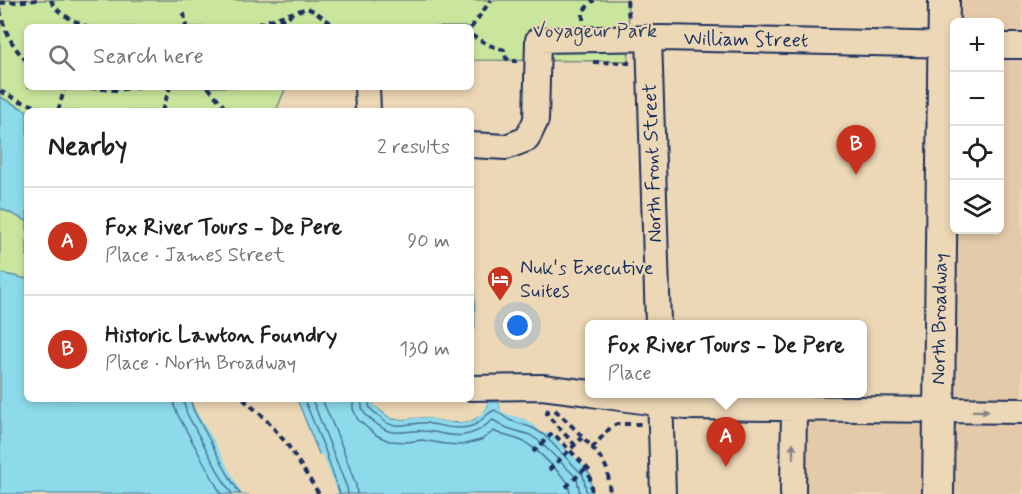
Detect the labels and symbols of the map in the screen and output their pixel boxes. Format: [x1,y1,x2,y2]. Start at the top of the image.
park label: Voyageur Park [533,18,657,46]
street label: William Street [683,25,809,55]
street label: North Front Street [637,83,669,243]
pin: B [836,126,876,175]
street label: North Broadway [925,253,955,385]
place label: Nuk's Executive Suites [520,255,654,305]
hotel icon: Nuk's Executive Suites [485,264,515,302]
your location [503,311,532,340]
one-way arrow [971,406,990,416]
pin: A [706,418,746,467]
one-way arrow [788,442,798,461]

